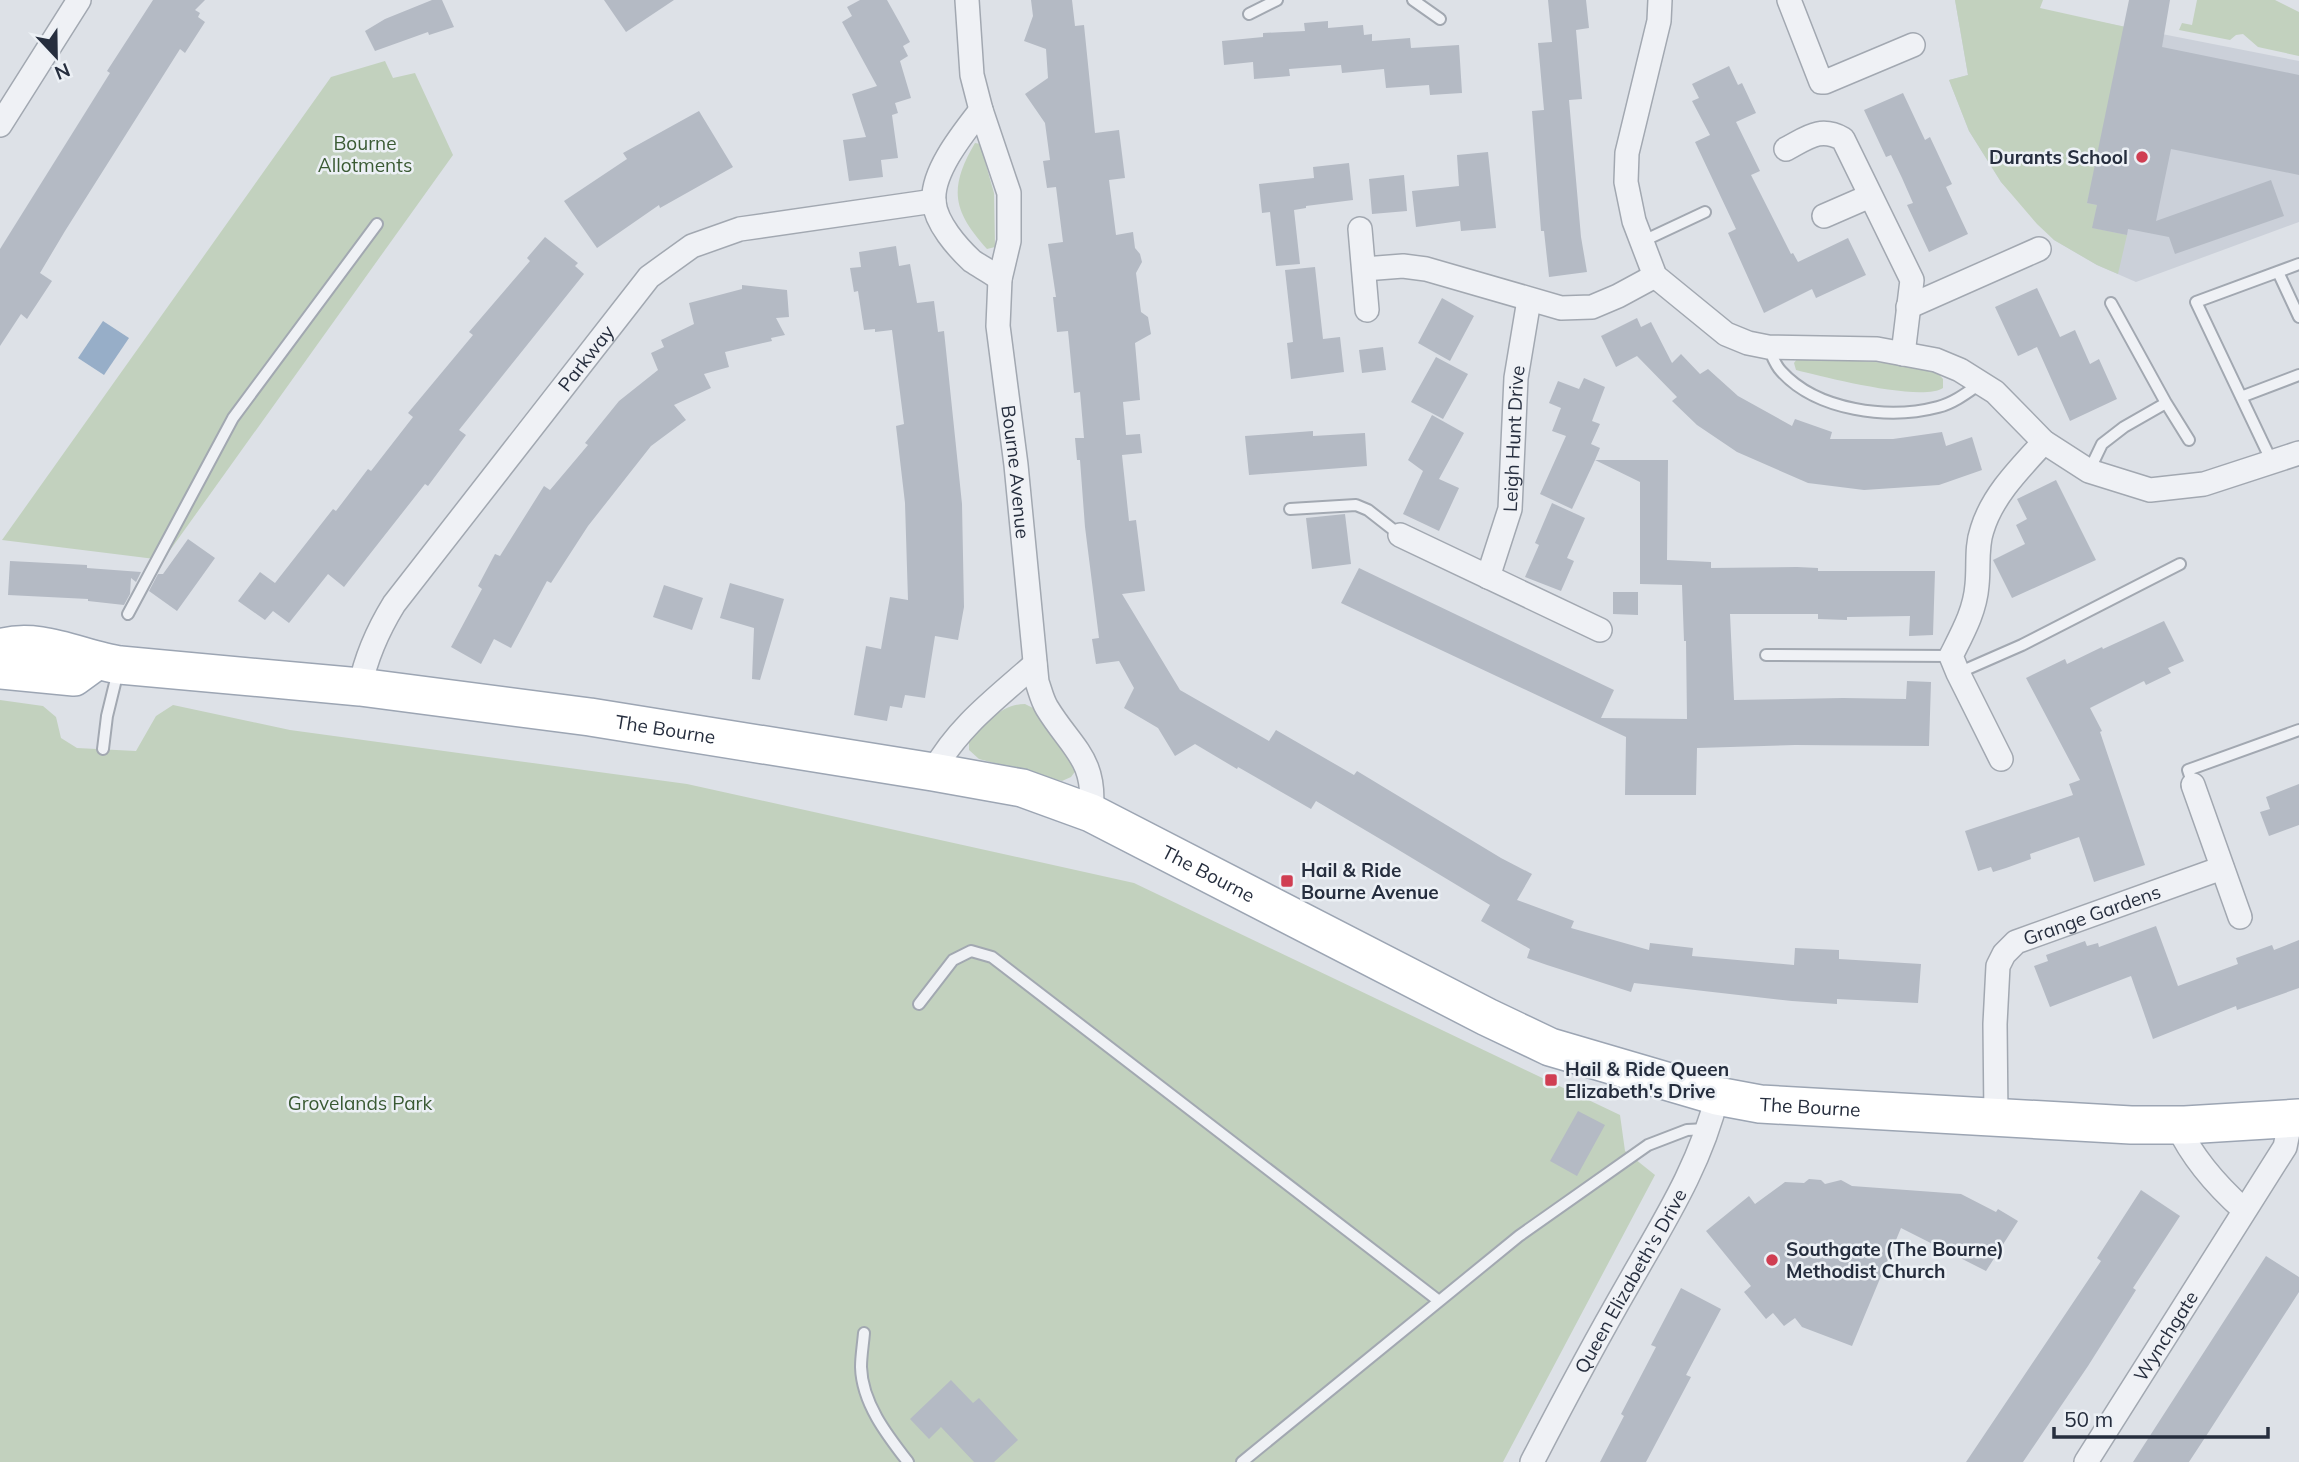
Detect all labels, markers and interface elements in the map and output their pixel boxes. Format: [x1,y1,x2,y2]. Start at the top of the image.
north arrow [21,21,91,91]
text: N [51,58,74,86]
park label: Bourne Allotments [318,131,412,177]
place label: Durants School [1989,145,2128,169]
marker: Durants School [2134,149,2150,165]
street label: Parkway [552,320,619,396]
street label: Leigh Hunt Drive [1498,363,1530,512]
street label: Bourne Avenue [996,404,1035,540]
street label: The Bourne [614,709,717,749]
street label: The Bourne [1158,840,1259,907]
place label: Hail & Ride Bourne Avenue [1301,858,1439,904]
marker: Hail & Ride Bourne Avenue [1279,873,1295,889]
street label: Grange Gardens [2020,879,2164,950]
place label: Hail & Ride Queen Elizabeth's Drive [1565,1057,1729,1103]
marker: Hail & Ride Queen Elizabeth's Drive [1543,1072,1559,1088]
park label: Grovelands Park [288,1091,432,1115]
street label: The Bourne [1759,1092,1861,1122]
street label: Queen Elizabeth's Drive [1569,1185,1692,1377]
place label: Southgate (The Bourne) Methodist Church [1786,1237,2004,1283]
marker: Southgate (The Bourne) Methodist Church [1764,1252,1780,1268]
street label: Wynchgate [2128,1286,2203,1386]
scale bar [2054,1396,2268,1440]
text: 50 m [2064,1406,2113,1432]

